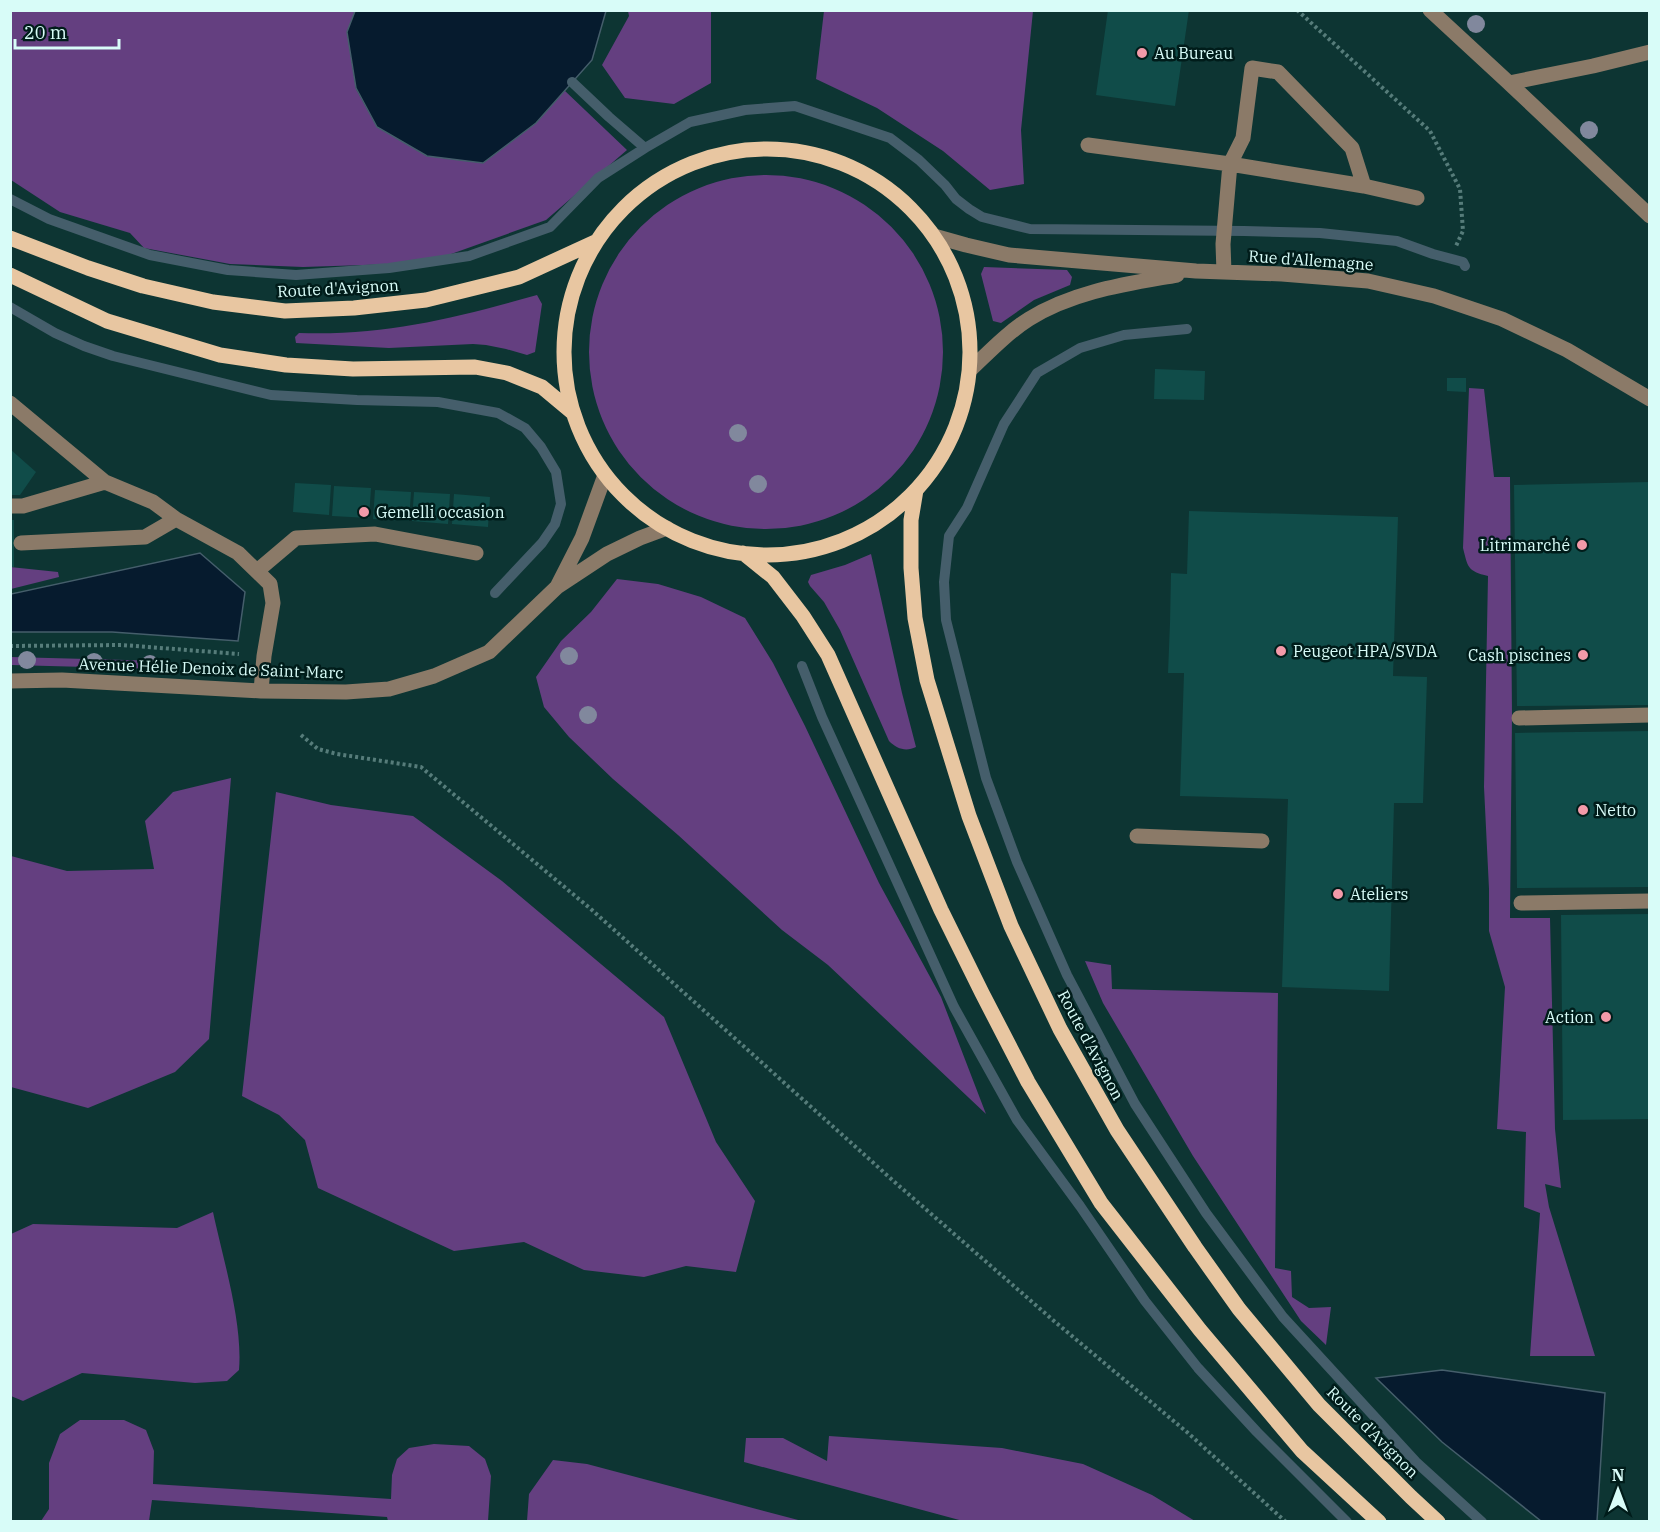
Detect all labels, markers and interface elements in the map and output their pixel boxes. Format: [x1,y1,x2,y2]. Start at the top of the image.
scale bar [15,12,118,50]
text: 20 m [24,21,67,44]
place label: Au Bureau [1154,43,1233,63]
marker: Au Bureau [1135,46,1149,60]
street label: Rue d'Allemagne [1248,246,1374,274]
street label: Route d'Avignon [277,275,399,301]
place label: Gemelli occasion [376,502,505,522]
marker: Gemelli occasion [357,505,371,519]
place label: Litrimarché [1480,535,1570,555]
marker: Litrimarché [1575,538,1589,552]
place label: Peugeot HPA/SVDA [1293,641,1437,661]
marker: Peugeot HPA/SVDA [1274,644,1288,658]
place label: Cash piscines [1468,645,1571,665]
marker: Cash piscines [1576,648,1590,662]
street label: Avenue Hélie Denoix de Saint-Marc [78,653,344,683]
place label: Netto [1595,800,1636,820]
marker: Netto [1576,803,1590,817]
place label: Ateliers [1350,884,1408,904]
marker: Ateliers [1331,887,1345,901]
street label: Route d'Avignon [1054,987,1128,1103]
place label: Action [1545,1007,1594,1027]
marker: Action [1599,1010,1613,1024]
street label: Route d'Avignon [1323,1382,1423,1482]
north arrow [1588,1460,1648,1520]
text: N [1612,1465,1624,1485]

